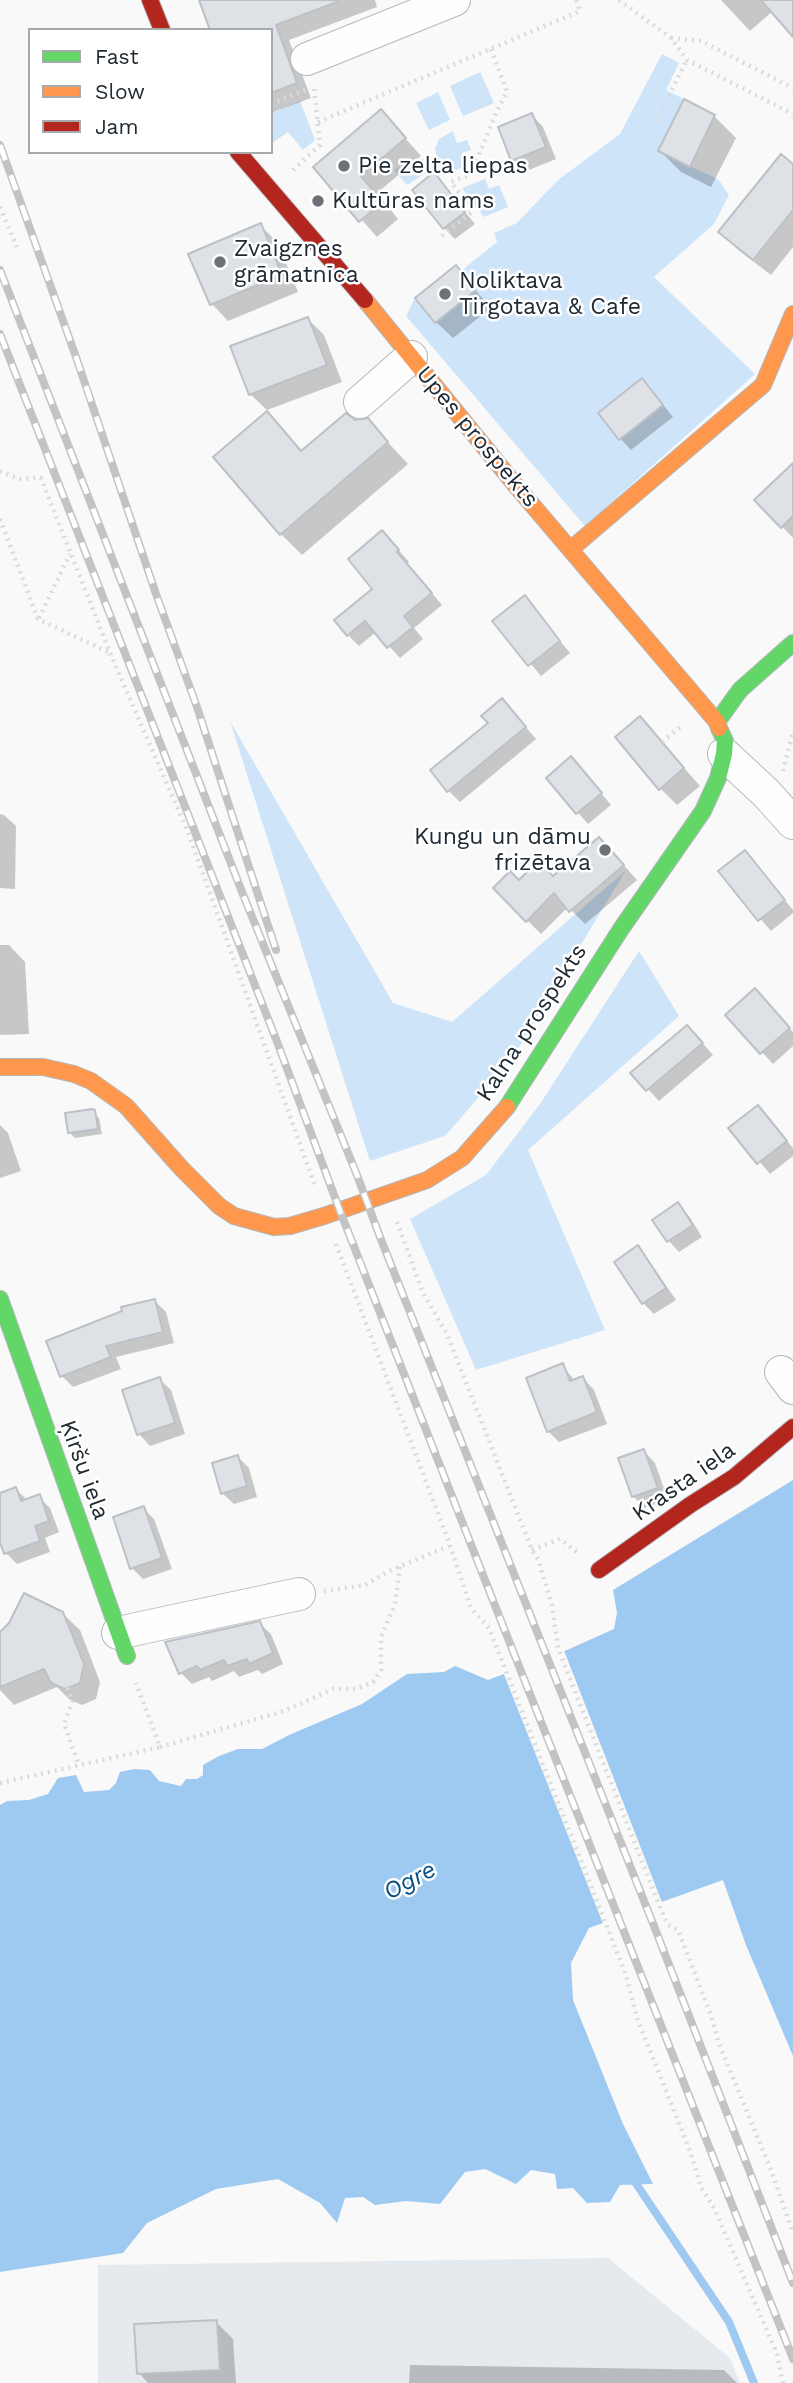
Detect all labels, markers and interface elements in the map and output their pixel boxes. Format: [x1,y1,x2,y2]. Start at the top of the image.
legend [28,28,273,154]
text: Fast [95,44,139,69]
text: Slow [95,79,145,104]
text: Jam [95,114,138,139]
place label: Pie zelta liepas [358,152,528,180]
marker: Pie zelta liepas [336,158,352,174]
place label: Kultūras nams [332,187,494,215]
marker: Kultūras nams [310,193,326,209]
place label: Zvaigznes grāmatnīca [234,235,359,289]
marker: Zvaigznes grāmatnīca [212,254,228,270]
place label: Noliktava Tirgotava & Cafe [459,267,641,321]
marker: Noliktava Tirgotava & Cafe [437,286,453,302]
street label: Upes prospekts [410,361,544,513]
place label: Kungu un dāmu frizētava [414,823,591,877]
marker: Kungu un dāmu frizētava [597,842,613,858]
street label: Kalna prospekts [471,939,593,1107]
street label: Ķiršu iela [53,1417,115,1523]
street label: Krasta iela [627,1437,741,1527]
water label: Ogre [379,1855,441,1907]

